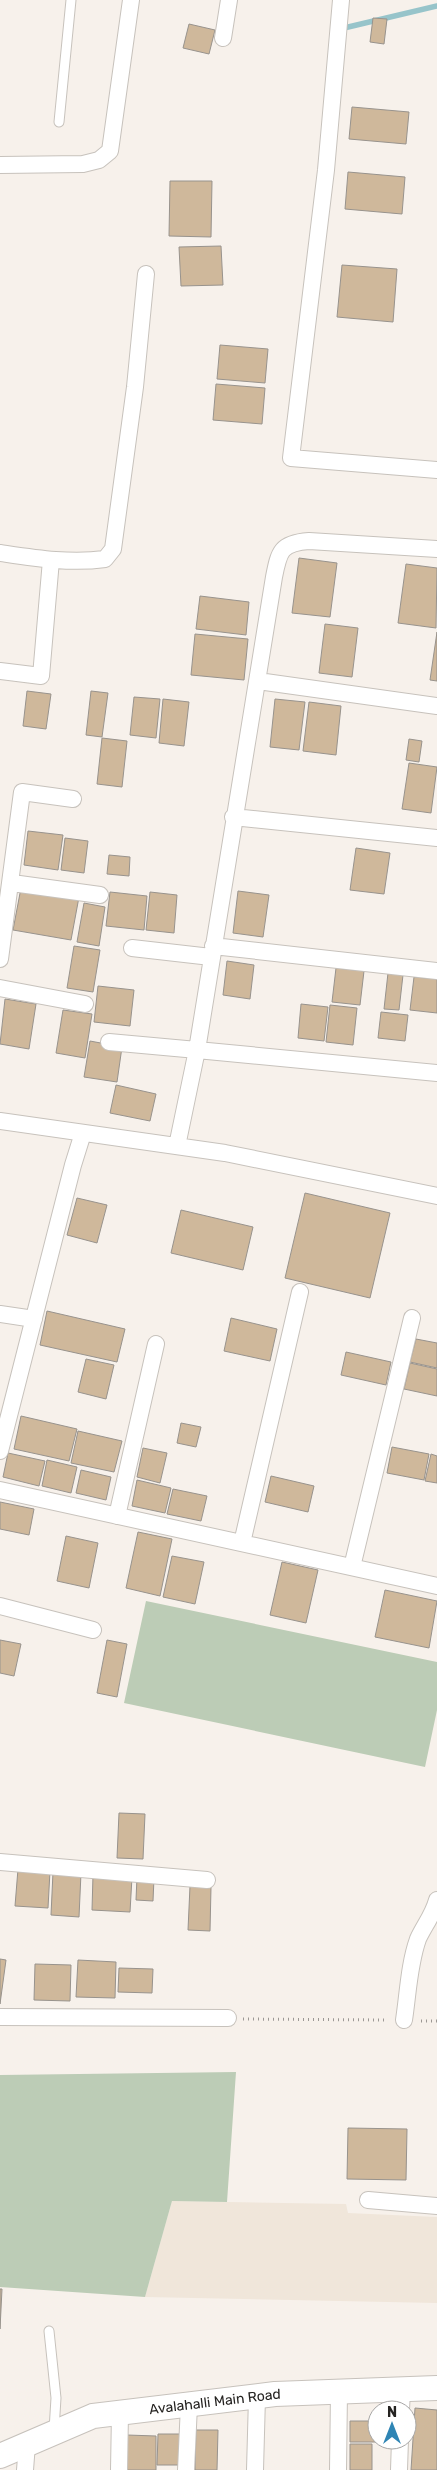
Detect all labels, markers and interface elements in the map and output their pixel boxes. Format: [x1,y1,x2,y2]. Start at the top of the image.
street label: Avalahalli Main Road [148,2385,281,2418]
north arrow [367,2400,417,2450]
text: N [387,2404,397,2421]

